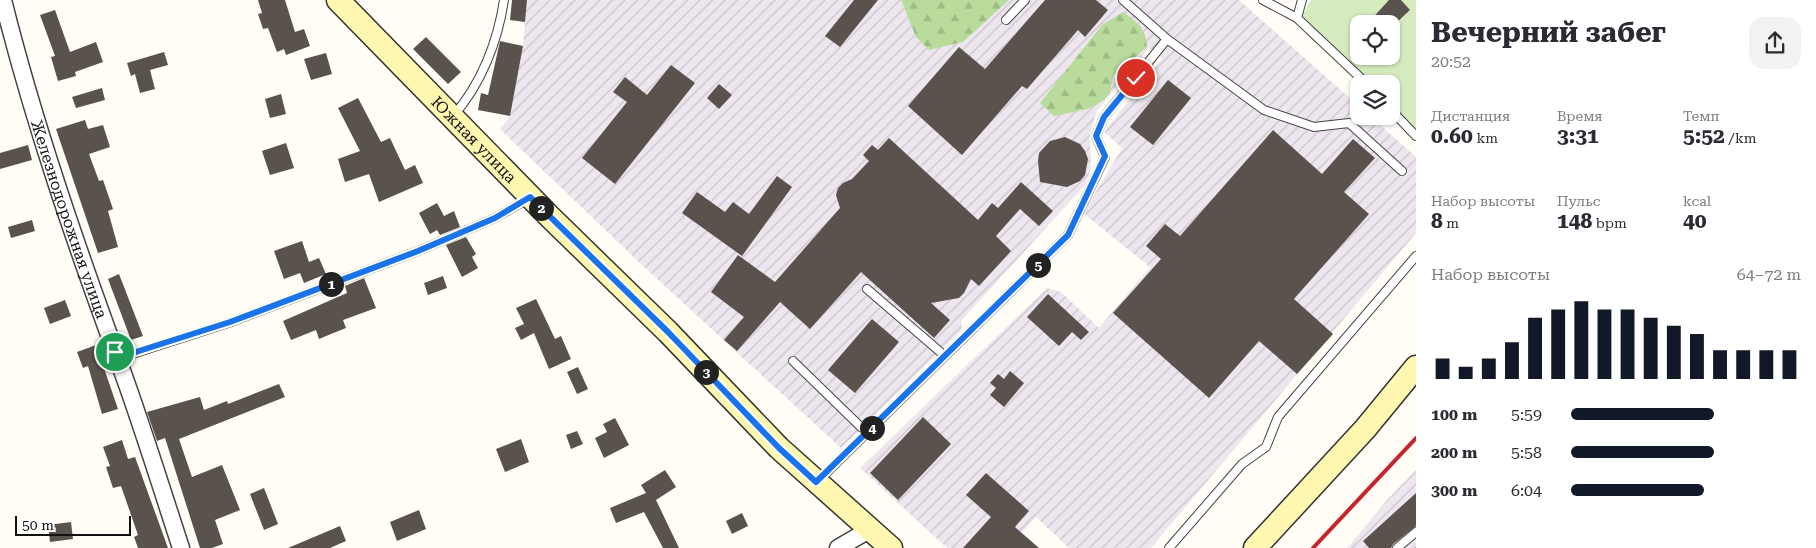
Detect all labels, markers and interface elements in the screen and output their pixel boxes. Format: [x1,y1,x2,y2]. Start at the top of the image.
map controls [1350,15,1400,125]
button: locate [1350,15,1400,65]
text: Вечерний забег [1431,16,1666,49]
button: share [1749,17,1801,69]
text: 20:52 [1431,52,1471,71]
pin [1115,57,1157,99]
icon: check [1122,64,1150,92]
button: layers [1350,75,1400,125]
street label: Южная улица [428,92,521,187]
text: Дистанция [1431,108,1510,124]
text: Время [1557,108,1603,124]
text: Темп [1683,108,1719,124]
street label: Железнодорожная улица [27,117,112,321]
text: 0.60 [1431,124,1473,148]
text: 3:31 [1557,124,1599,148]
text: 5:52 [1683,124,1725,148]
text: km [1473,130,1498,146]
text: /km [1725,130,1757,146]
text: Набор высоты [1431,193,1535,209]
text: Пульс [1557,193,1601,209]
text: kcal [1683,193,1711,209]
pin: 2 [528,196,554,220]
text: 2 [538,200,545,216]
text: 8 [1431,209,1443,233]
text: 148 [1557,209,1592,233]
text: 40 [1683,209,1707,233]
text: m [1443,215,1459,231]
text: bpm [1592,215,1627,231]
pin: 5 [1026,252,1050,278]
text: 5 [1035,257,1042,273]
text: Набор высоты [1431,265,1550,284]
text: 64–72 m [1737,265,1801,284]
pin: 1 [318,272,344,296]
text: 1 [328,276,335,292]
pin [94,331,136,373]
icon: arrive [101,338,129,366]
pin: 3 [694,360,718,384]
text: 3 [703,364,710,380]
text: 100 m [1431,405,1477,424]
text: 5:59 [1511,405,1542,424]
pin: 4 [860,416,884,440]
text: 4 [869,420,876,436]
text: 200 m [1431,443,1477,462]
text: 5:58 [1511,443,1542,462]
text: 300 m [1431,481,1477,500]
text: 6:04 [1511,481,1542,500]
scale bar [15,513,131,536]
text: 50 m [22,517,54,533]

